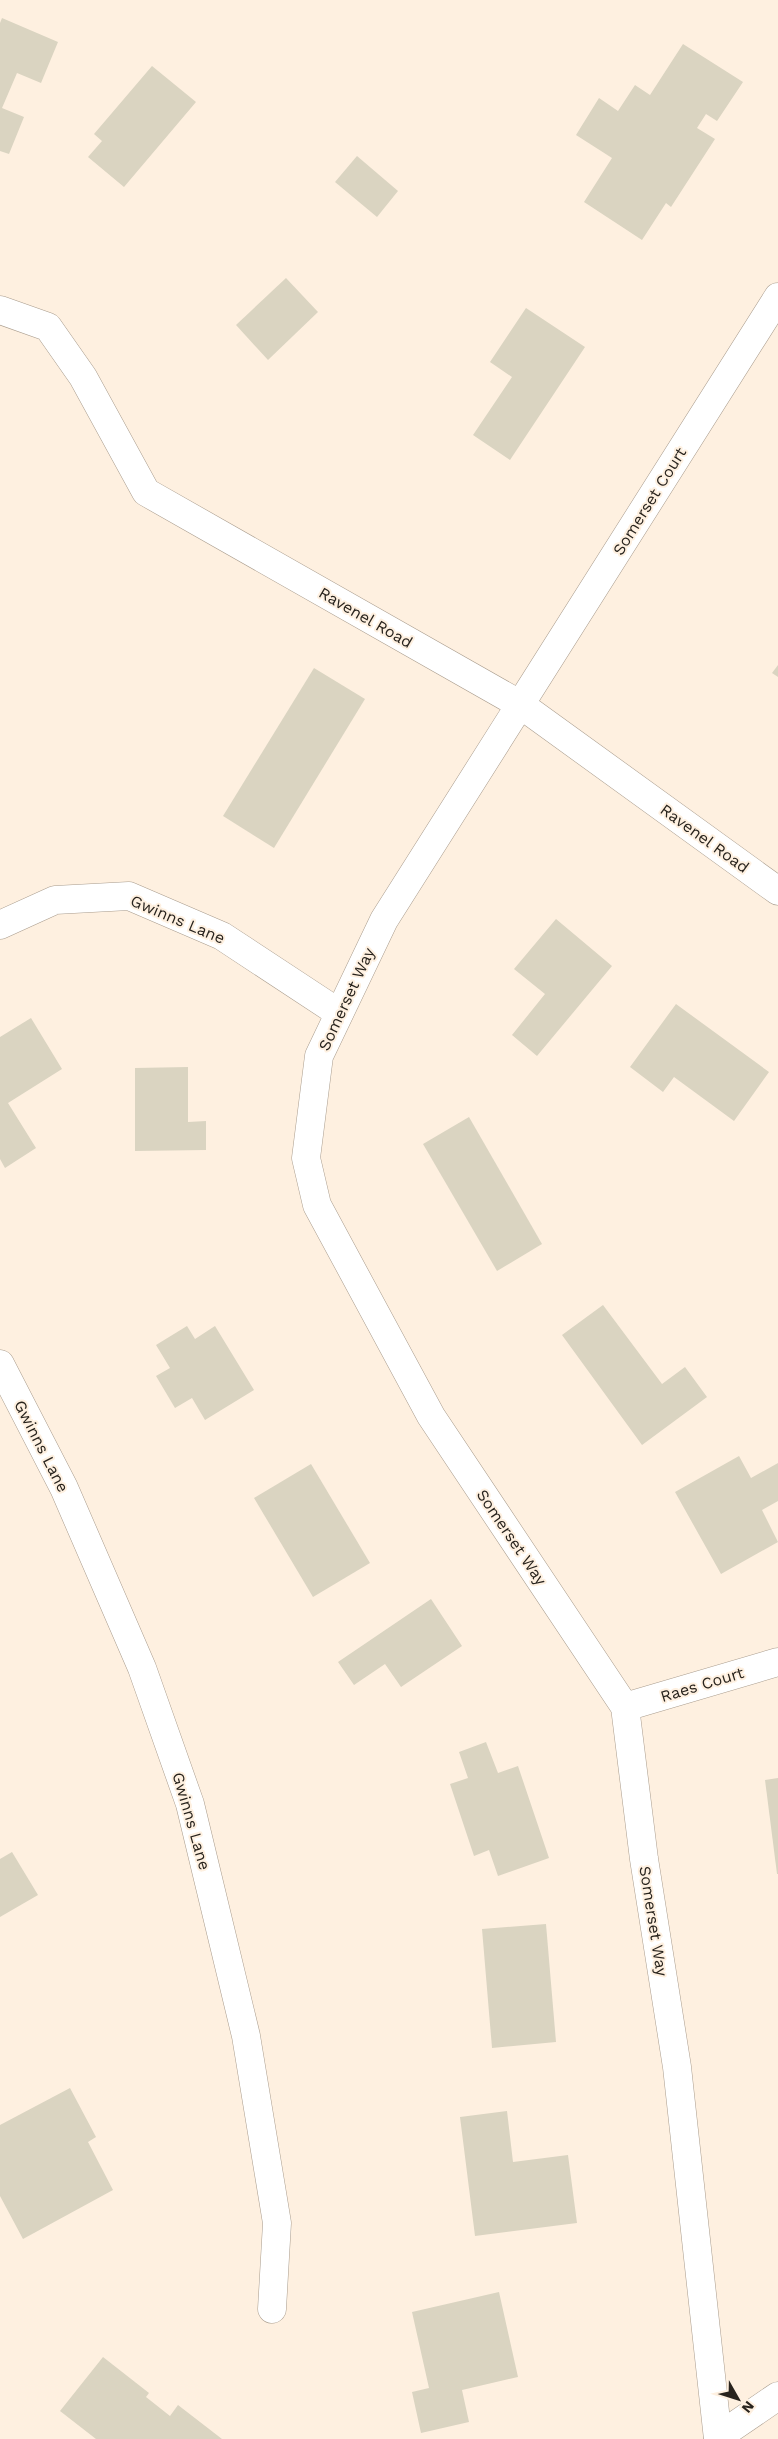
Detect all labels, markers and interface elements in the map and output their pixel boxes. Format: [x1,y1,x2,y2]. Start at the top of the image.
street label: Somerset Court [609,444,690,559]
street label: Ravenel Road [316,583,416,652]
street label: Ravenel Road [657,800,753,877]
street label: Gwinns Lane [128,891,228,948]
street label: Somerset Way [314,944,379,1054]
street label: Gwinns Lane [10,1397,73,1495]
street label: Somerset Way [473,1486,551,1589]
street label: Raes Court [658,1663,746,1706]
street label: Gwinns Lane [169,1770,215,1872]
street label: Somerset Way [635,1865,672,1978]
north arrow [713,2374,763,2424]
text: N [739,2398,758,2416]

